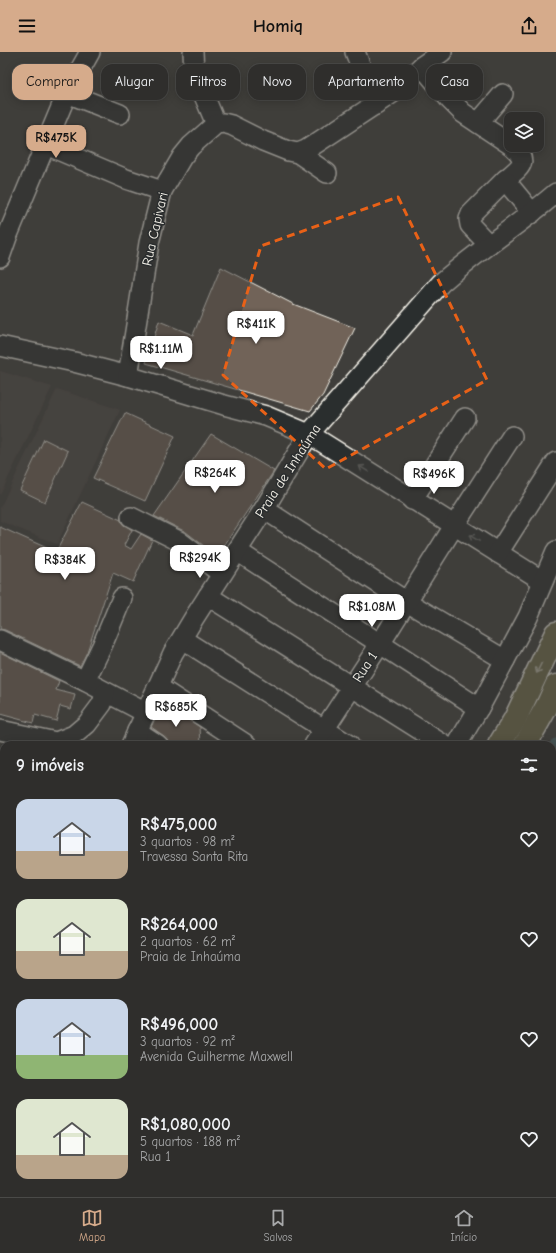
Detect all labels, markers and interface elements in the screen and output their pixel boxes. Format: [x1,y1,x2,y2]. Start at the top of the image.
icon: menu [16,15,38,37]
icon: share [518,15,540,37]
text: Homiq [253,16,303,37]
chip: Comprar [12,64,93,100]
chip: Alugar [101,64,168,100]
chip: Filtros [176,64,240,100]
chip: Novo [248,64,306,100]
chip: Apartamento [314,64,418,100]
chip: Casa [426,64,483,100]
map controls [504,112,544,152]
button: layers [504,112,544,152]
pin: R$475K [23,125,89,159]
text: R$475K [35,130,77,145]
street label: Rua Capivari [138,190,172,268]
pin: R$411K [223,311,289,345]
text: R$411K [236,316,276,331]
pin: R$1.11M [124,336,198,370]
text: R$1.11M [139,341,183,356]
street label: Praia de Inhaúma [251,421,325,521]
pin: R$264K [182,460,248,494]
pin: R$496K [401,461,467,495]
text: R$264K [194,465,236,480]
one-way arrow [359,465,370,473]
text: R$496K [413,466,455,481]
one-way arrow [468,534,480,542]
pin: R$294K [167,545,233,579]
pin: R$384K [32,547,98,581]
text: R$294K [179,550,221,565]
text: R$384K [44,552,86,567]
pin: R$1.08M [335,594,409,628]
text: R$1.08M [348,599,396,614]
street label: Rua 1 [349,649,381,685]
one-way arrow [535,662,542,674]
pin: R$685K [143,694,209,728]
text: R$685K [154,699,198,714]
icon: filters [518,754,540,776]
text: 9 imóveis [16,756,84,775]
icon: home [48,815,96,863]
text: R$475,000 [140,815,217,834]
icon: heart [518,828,540,850]
text: 3 quartos · 98 m² [140,834,235,849]
text: Travessa Santa Rita [140,849,248,864]
icon: home [48,915,96,963]
text: R$264,000 [140,915,218,934]
icon: heart [518,928,540,950]
text: 2 quartos · 62 m² [140,934,235,949]
text: Praia de Inhaúma [140,949,241,964]
icon: home [48,1015,96,1063]
text: R$496,000 [140,1015,218,1034]
icon: heart [518,1028,540,1050]
text: 3 quartos · 92 m² [140,1034,235,1049]
text: Avenida Guilherme Maxwell [140,1049,293,1064]
icon: home [48,1115,96,1163]
text: R$1,080,000 [140,1115,231,1134]
icon: heart [518,1128,540,1150]
text: 5 quartos · 188 m² [140,1134,240,1149]
text: Rua 1 [140,1149,171,1164]
tab: Mapa [79,1207,105,1244]
tab: Salvos [264,1207,292,1244]
tab: Início [450,1207,477,1244]

